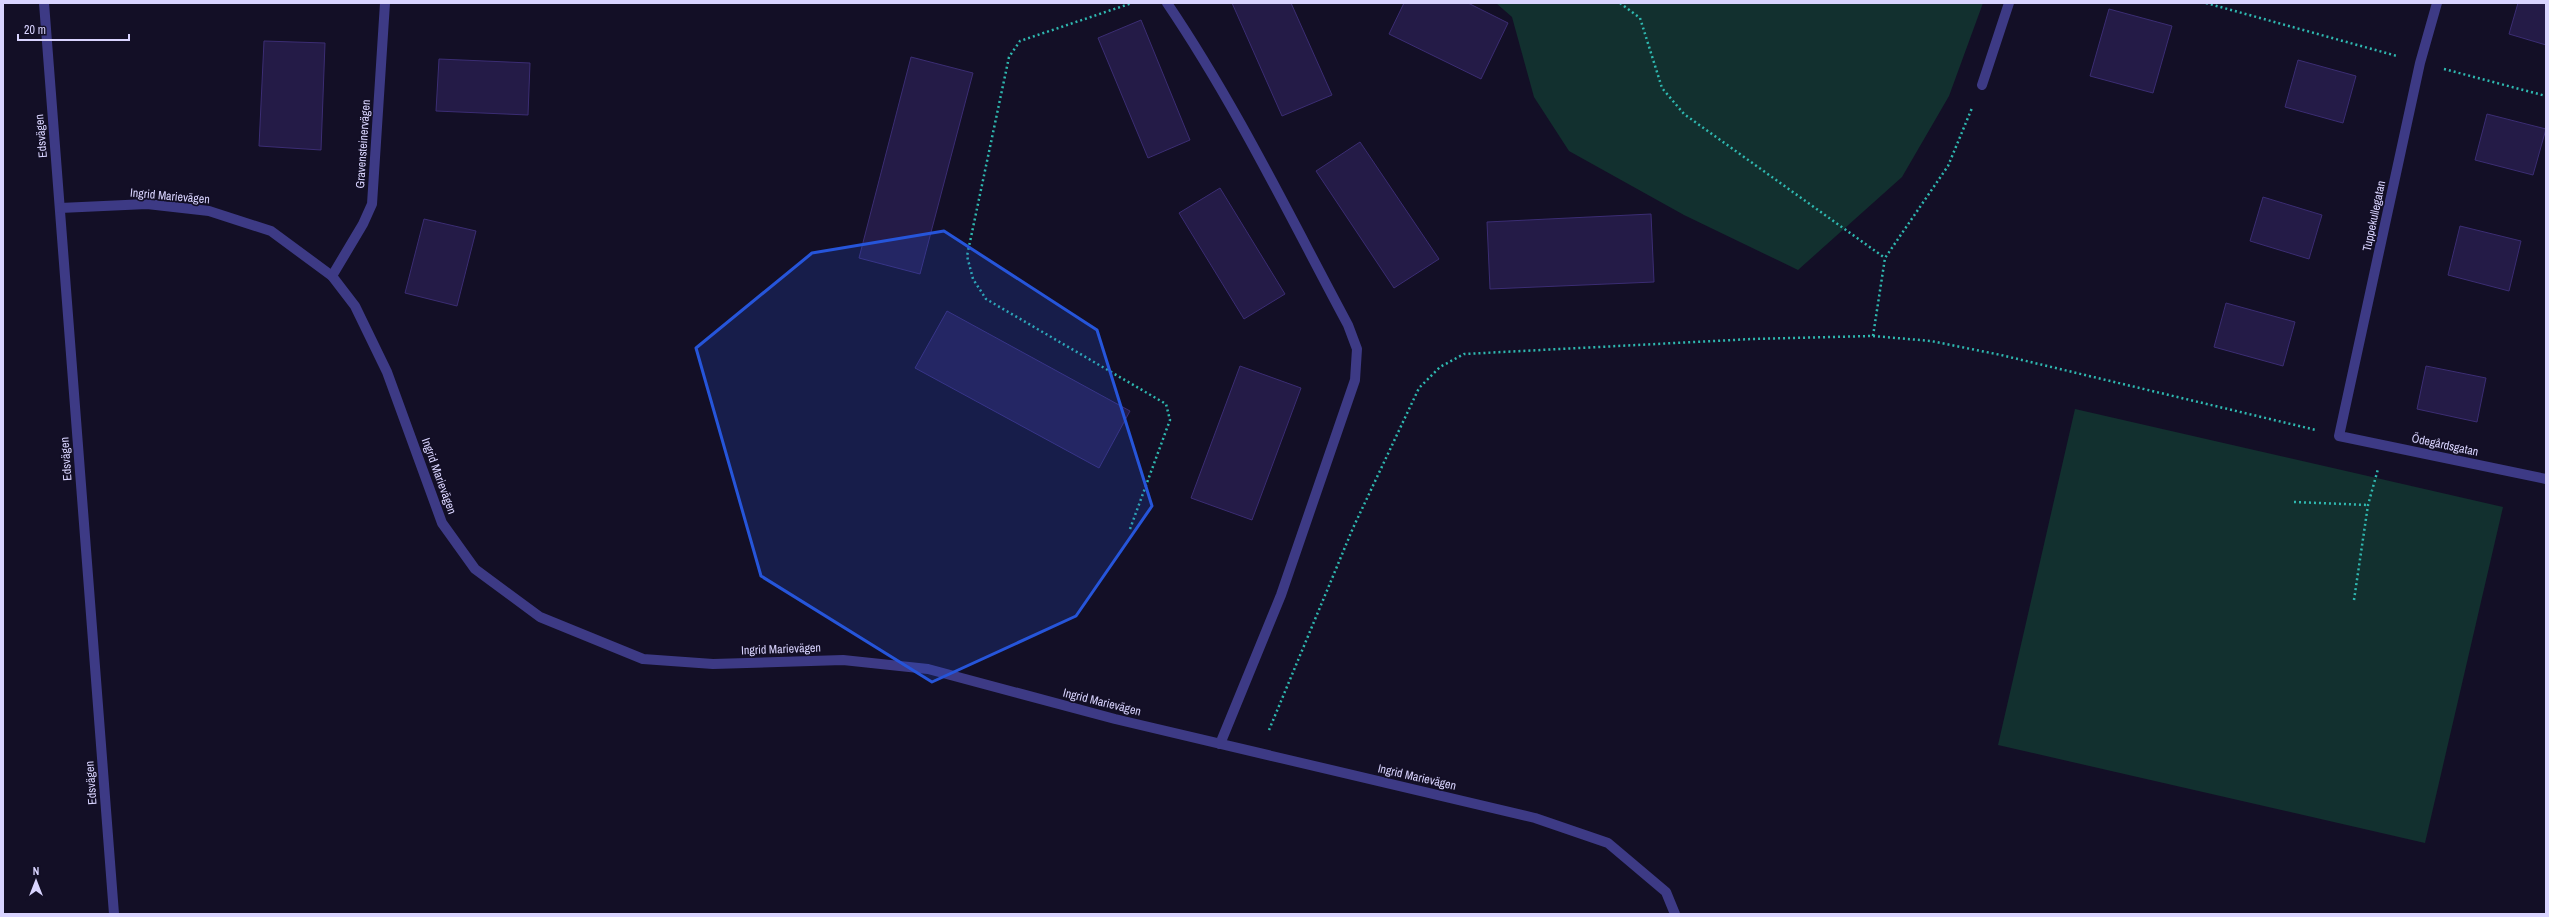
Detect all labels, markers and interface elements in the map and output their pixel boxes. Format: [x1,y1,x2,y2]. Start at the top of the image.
scale bar [18,16,129,42]
text: 20 m [24,22,46,38]
street label: Gravensteinervägen [352,99,374,189]
street label: Edsvägen [31,114,51,158]
street label: Tuppekullegatan [2359,179,2389,253]
street label: Ingrid Marievägen [130,185,210,207]
street label: Ödegårdsgatan [2410,429,2480,460]
street label: Ingrid Marievägen [418,436,460,516]
street label: Edsvägen [56,437,76,481]
street label: Ingrid Marievägen [741,640,821,658]
street label: Ingrid Marievägen [1061,685,1143,719]
street label: Ingrid Marievägen [1376,760,1458,794]
street label: Edsvägen [81,761,101,805]
north arrow [16,861,56,901]
text: N [33,864,39,878]

